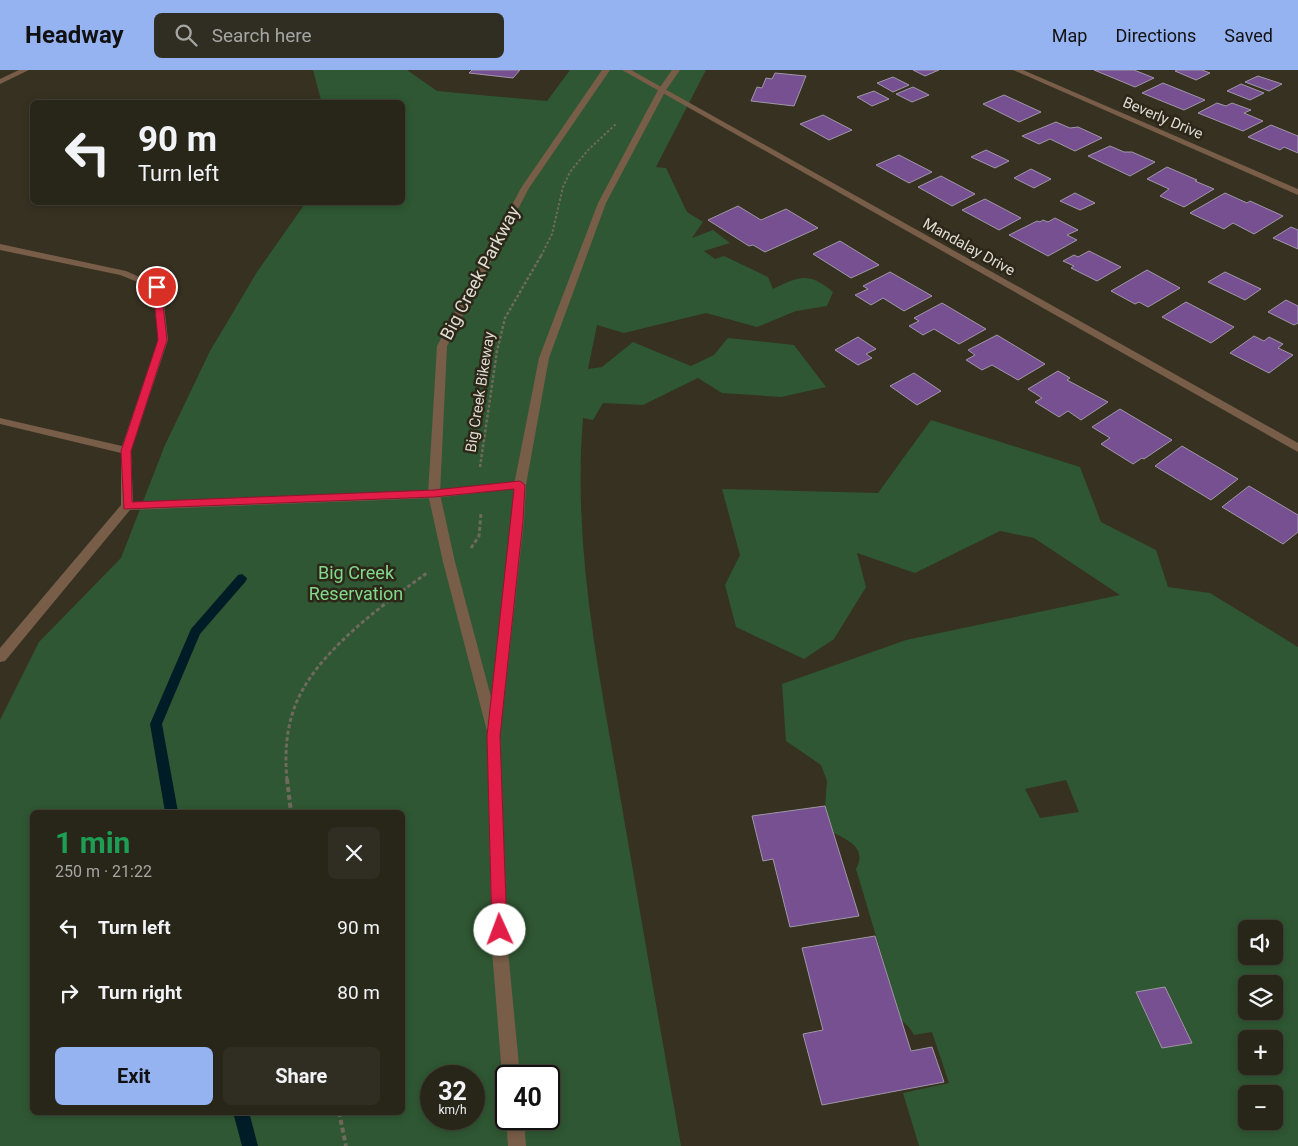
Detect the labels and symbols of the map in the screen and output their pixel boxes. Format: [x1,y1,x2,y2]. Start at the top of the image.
street label: Beverly Drive [1120,93,1206,143]
street label: Big Creek Parkway [435,202,524,343]
street label: Mandalay Drive [920,214,1018,280]
pin [136,266,178,308]
street label: Big Creek Bikeway [462,330,498,454]
park label: Big Creek Reservation [309,562,403,604]
position arrow [473,903,525,955]
speed limit sign: 40 [495,1065,560,1130]

